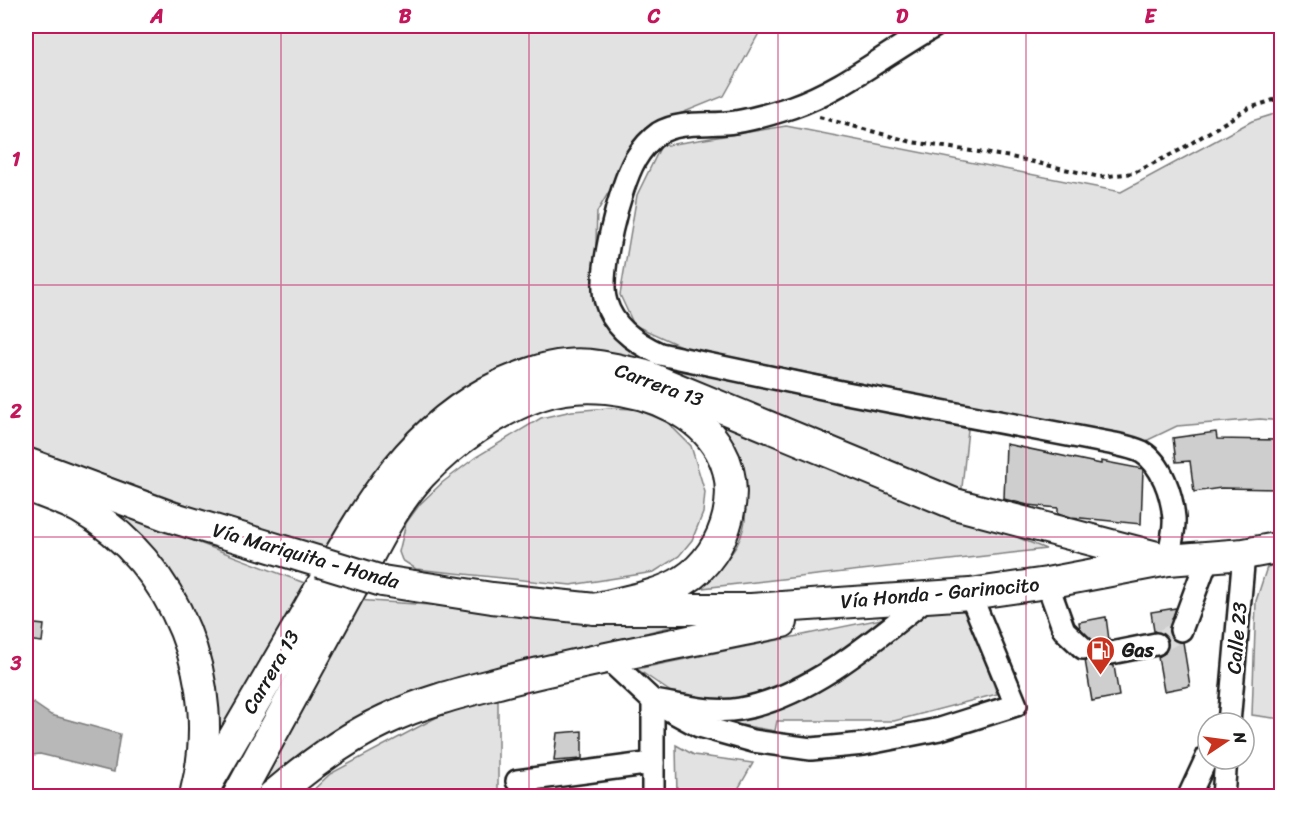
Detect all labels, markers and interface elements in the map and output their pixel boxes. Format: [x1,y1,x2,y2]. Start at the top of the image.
text: A [149,0,164,34]
text: B [399,0,412,34]
text: C [647,0,661,34]
text: D [896,0,909,34]
text: E [1144,0,1157,34]
text: 1 [12,142,21,177]
street label: Carrera 13 [610,353,708,417]
text: 2 [9,394,22,429]
street label: Vía Mariquita - Honda [208,513,404,600]
street label: Vía Honda - Garinocito [839,567,1041,619]
street label: Calle 23 [1216,601,1258,675]
street label: Carrera 13 [233,623,309,721]
place label: Gas [1121,633,1155,668]
fuel station icon: Gas [1085,634,1117,676]
text: 3 [10,646,22,681]
north arrow [1196,711,1256,771]
text: N [1225,728,1256,747]

